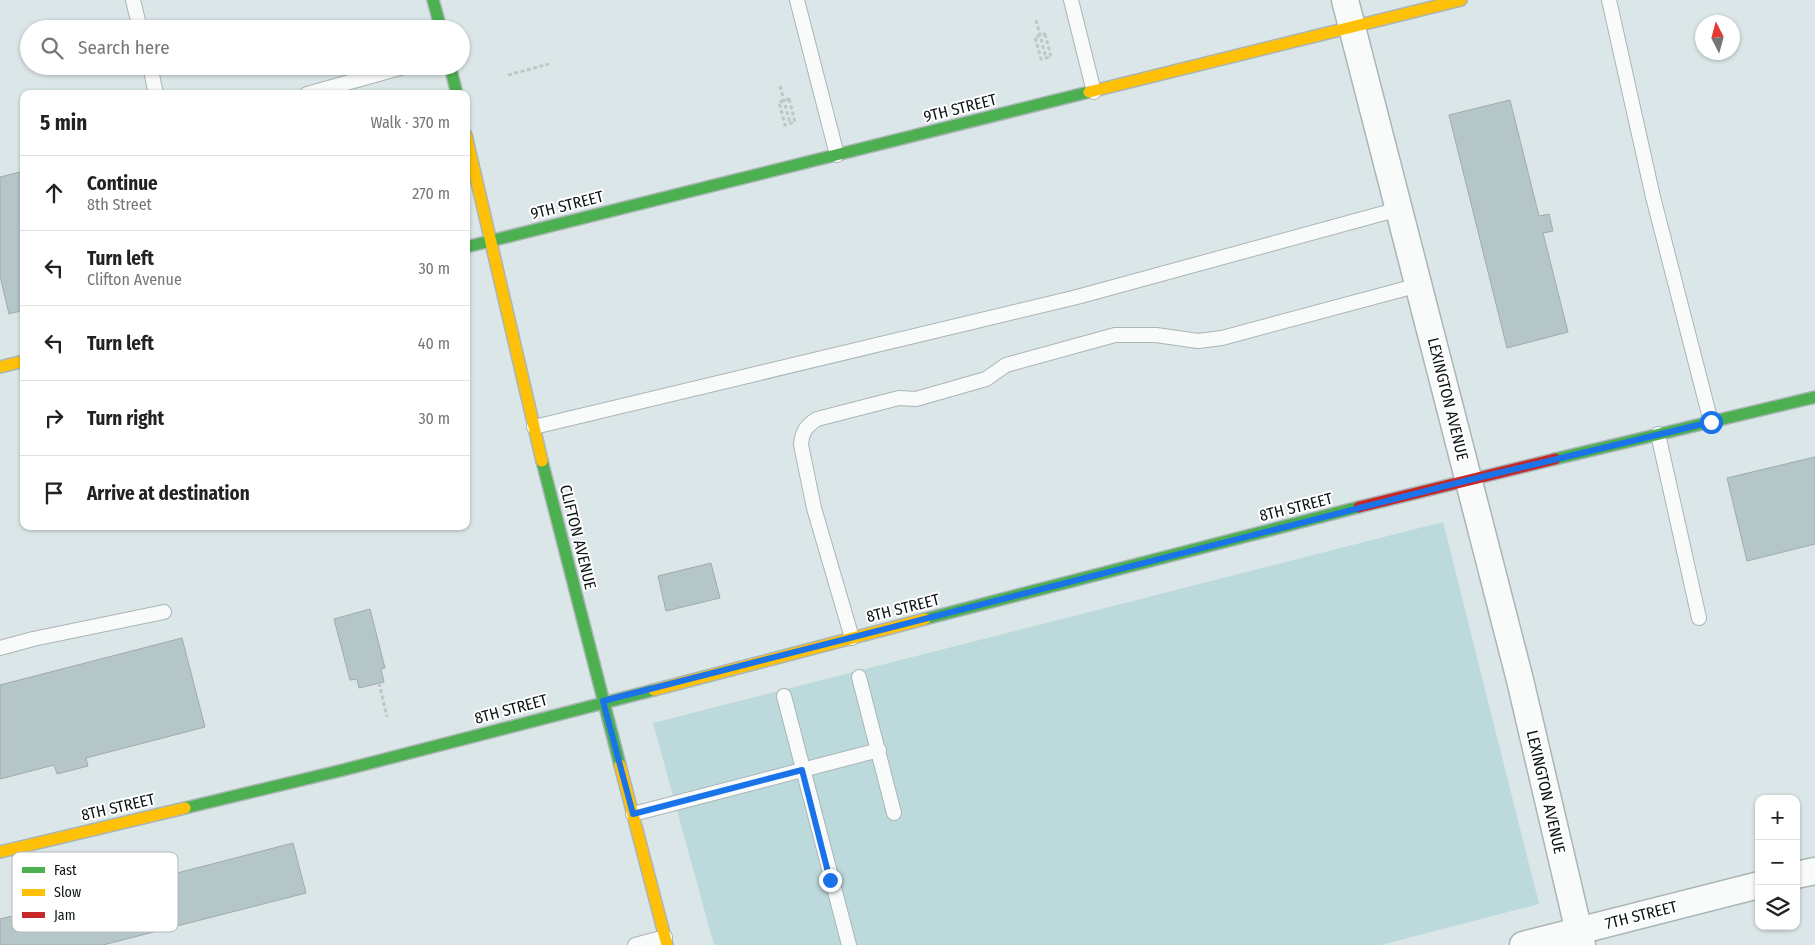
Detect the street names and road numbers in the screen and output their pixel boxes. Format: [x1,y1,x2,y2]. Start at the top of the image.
street label: 9TH STREET [922,90,999,126]
street label: 9TH STREET [529,187,606,223]
street label: LEXINGTON AVENUE [1424,336,1472,462]
street label: CLIFTON AVENUE [556,483,600,591]
street label: 8TH STREET [1257,489,1335,525]
street label: 8TH STREET [864,590,942,626]
street label: 8TH STREET [472,690,550,728]
street label: LEXINGTON AVENUE [1523,728,1569,856]
street label: 8TH STREET [79,789,157,825]
street label: 7TH STREET [1603,897,1680,933]

